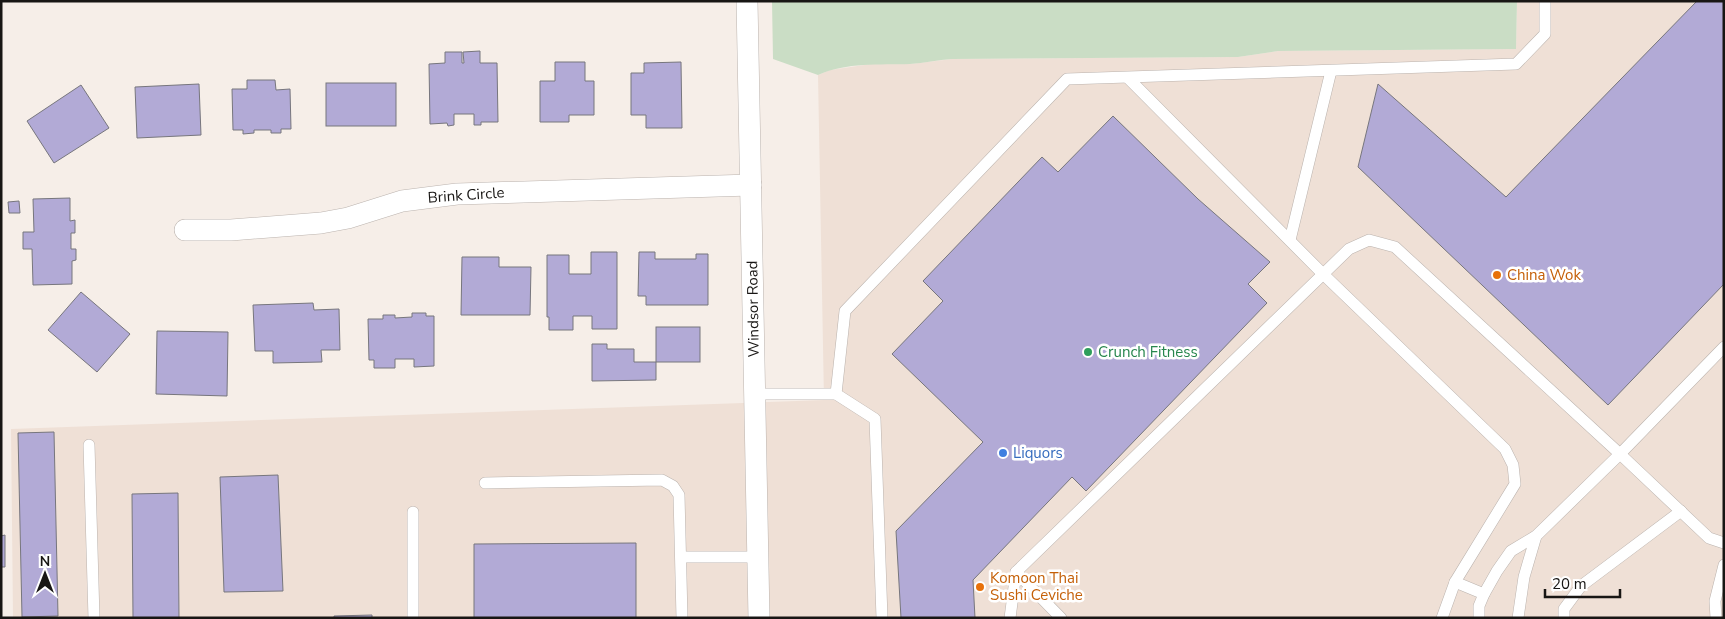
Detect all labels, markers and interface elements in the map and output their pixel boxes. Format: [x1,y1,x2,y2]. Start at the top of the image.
street label: Brink Circle [427,182,505,208]
street label: Windsor Road [742,260,764,358]
place label: China Wok [1507,265,1581,285]
marker: China Wok [1491,269,1503,281]
place label: Crunch Fitness [1098,342,1198,362]
marker: Crunch Fitness [1082,346,1094,358]
place label: Liquors [1013,443,1063,463]
marker: Liquors [997,447,1009,459]
north arrow [20,549,70,599]
text: N [40,552,50,571]
scale bar [1545,566,1620,598]
place label: Komoon Thai Sushi Ceviche [990,568,1083,605]
text: 20 m [1552,574,1587,594]
marker: Komoon Thai Sushi Ceviche [974,581,986,593]

